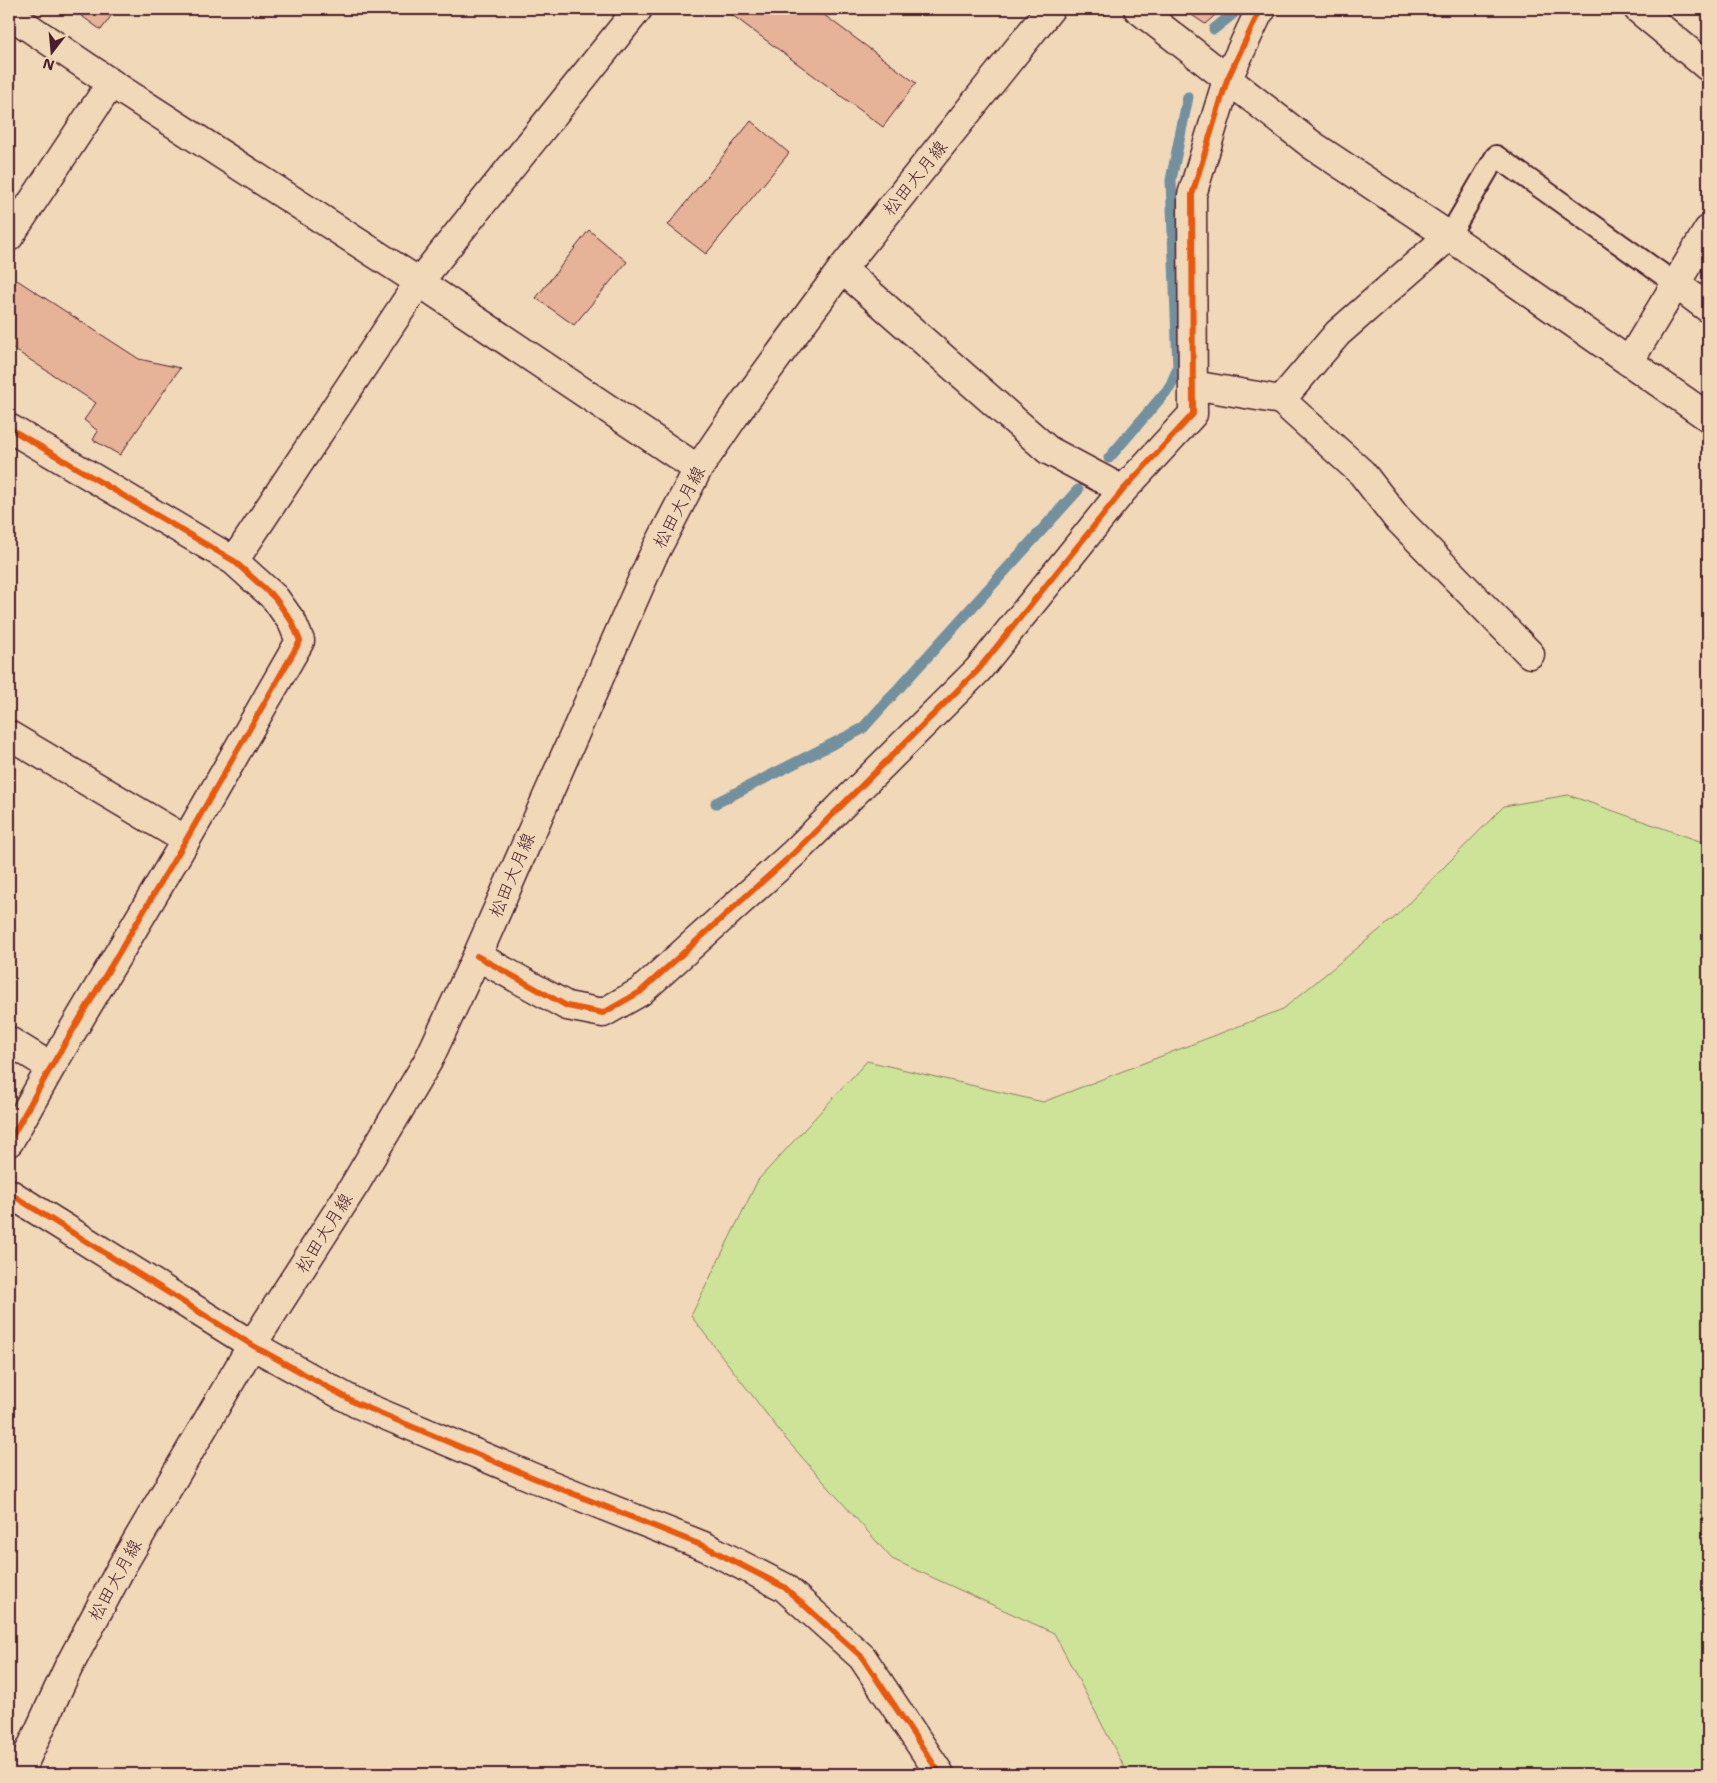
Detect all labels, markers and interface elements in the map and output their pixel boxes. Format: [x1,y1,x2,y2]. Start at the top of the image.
north arrow [28,28,78,78]
text: N [41,54,56,75]
street label: 松田大月線 [877,135,953,221]
street label: 松田大月線 [647,462,711,552]
street label: 松田大月線 [483,829,541,921]
street label: 松田大月線 [290,1188,358,1278]
street label: 松田大月線 [83,1535,147,1625]

